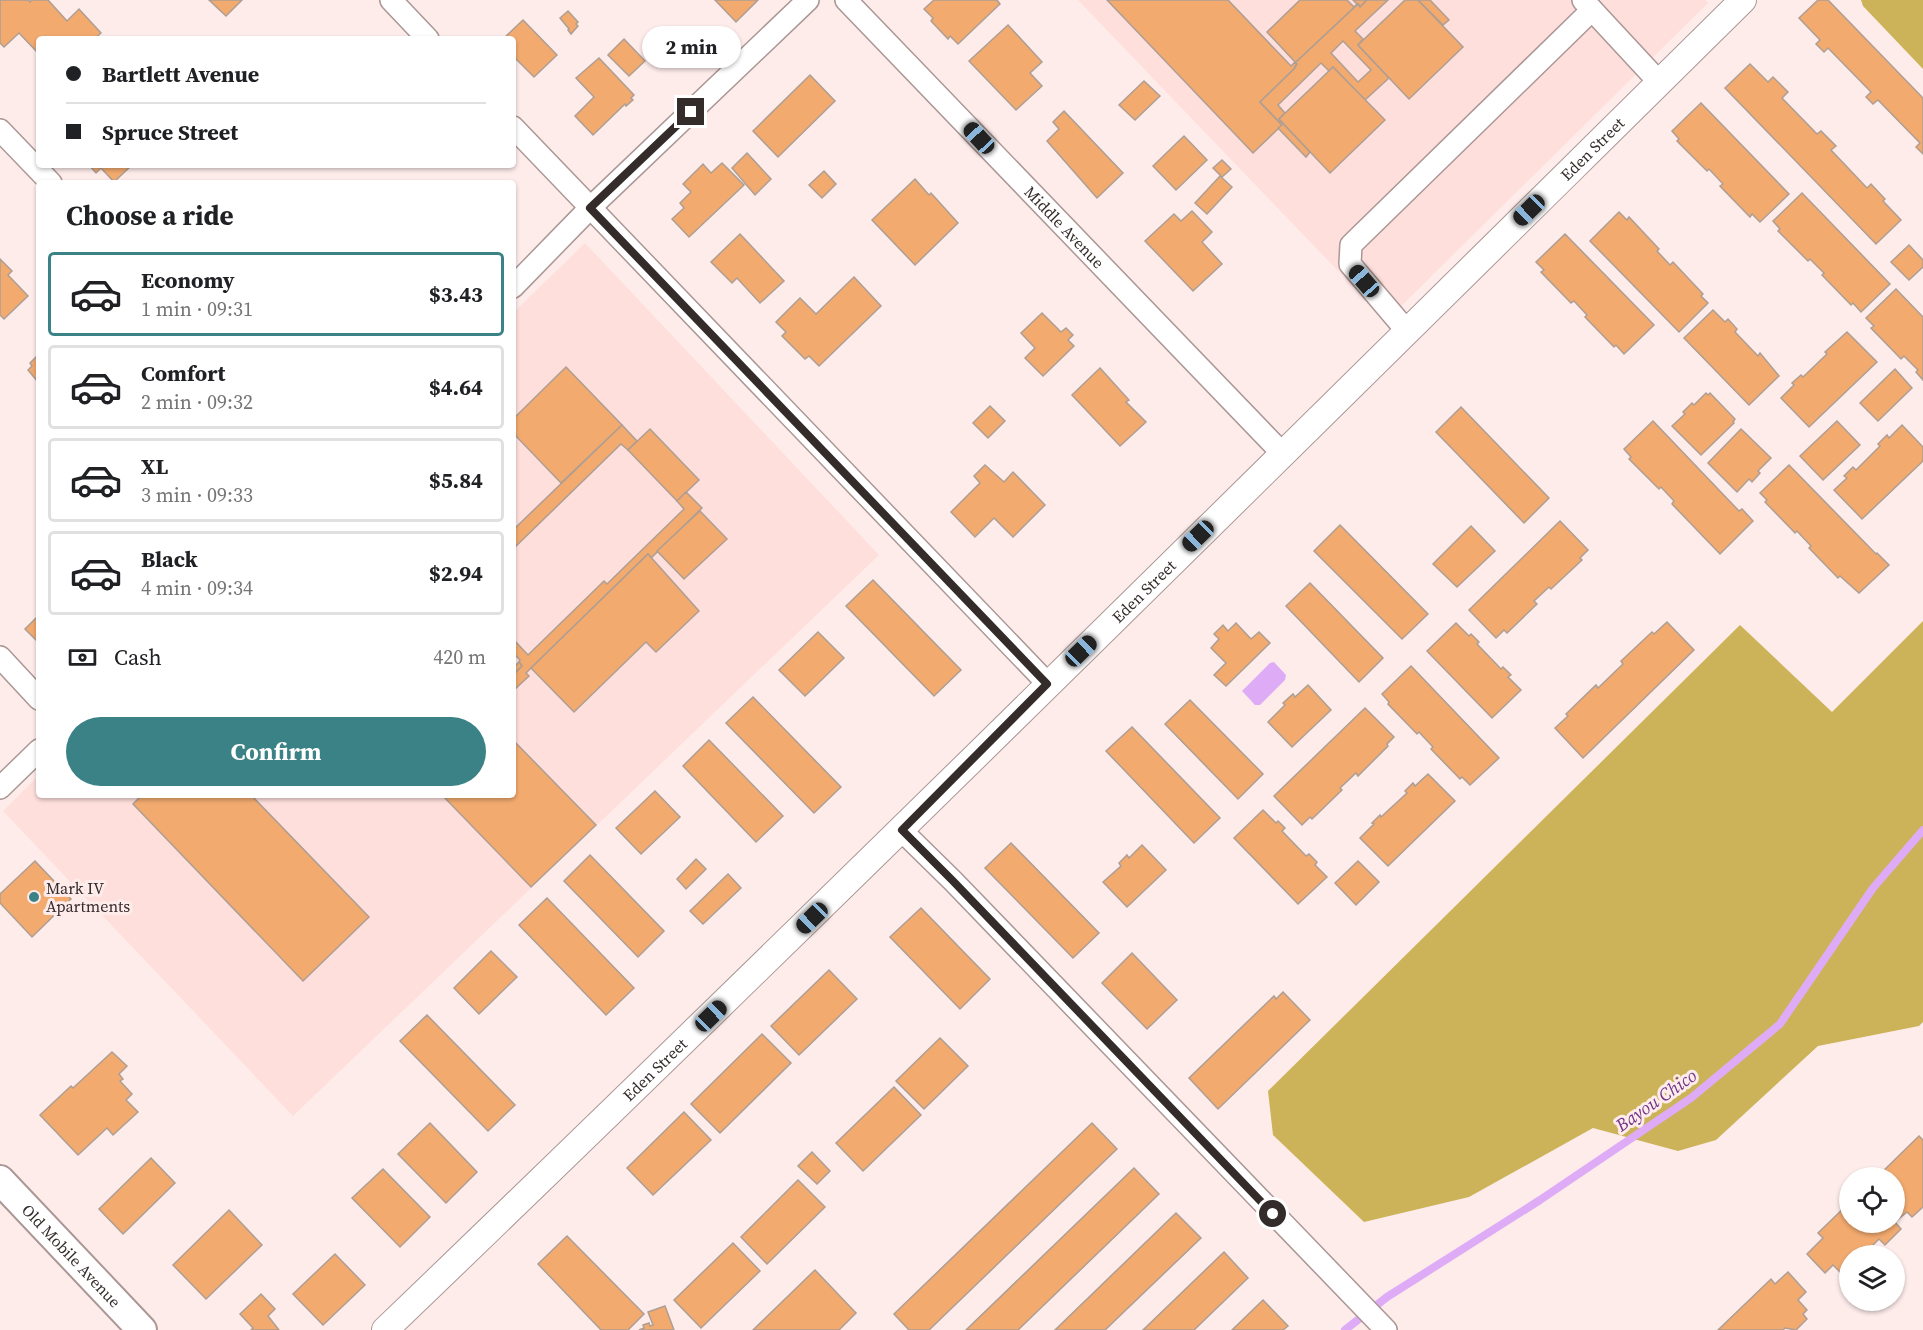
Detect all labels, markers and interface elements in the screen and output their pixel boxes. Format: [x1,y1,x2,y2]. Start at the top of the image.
callout: 2 min [642,25,740,67]
text: 2 min [666,33,717,61]
text: Bartlett Avenue [102,59,259,89]
route end [677,98,704,125]
street label: Eden Street [1555,112,1630,185]
text: Spruce Street [102,117,238,147]
car [960,119,998,157]
street label: Middle Avenue [1020,181,1109,273]
car [1510,191,1548,229]
text: Choose a ride [66,197,234,234]
car [1345,262,1383,300]
text: Economy [141,265,235,295]
icon: car [69,267,123,321]
text: $3.43 [429,279,483,309]
text: 1 min · 09:31 [141,295,253,323]
text: Comfort [141,358,225,388]
icon: car [69,360,123,414]
text: $4.64 [429,372,483,402]
text: 2 min · 09:32 [141,388,253,416]
text: XL [141,451,168,481]
icon: car [69,453,123,507]
text: $5.84 [429,465,483,495]
text: 3 min · 09:33 [141,481,253,509]
car [1179,517,1217,555]
text: Black [141,544,198,574]
icon: car [69,546,123,600]
street label: Eden Street [1107,554,1181,628]
text: $2.94 [429,558,483,588]
text: 4 min · 09:34 [141,574,253,602]
car [1062,632,1100,670]
icon: cash [66,641,99,674]
text: Cash [114,642,162,672]
text: 420 m [433,643,486,671]
button: Confirm [66,717,486,786]
place label: Mark IV Apartments [46,877,130,917]
marker: Mark IV Apartments [27,890,41,904]
car [793,899,831,937]
car [692,997,730,1035]
street label: Eden Street [618,1033,692,1106]
water label: Bayou Chico [1610,1063,1702,1138]
map controls [1839,1167,1905,1311]
button: locate [1839,1167,1905,1233]
street label: Old Mobile Avenue [17,1199,126,1312]
route start [1259,1200,1286,1227]
button: layers [1839,1245,1905,1311]

